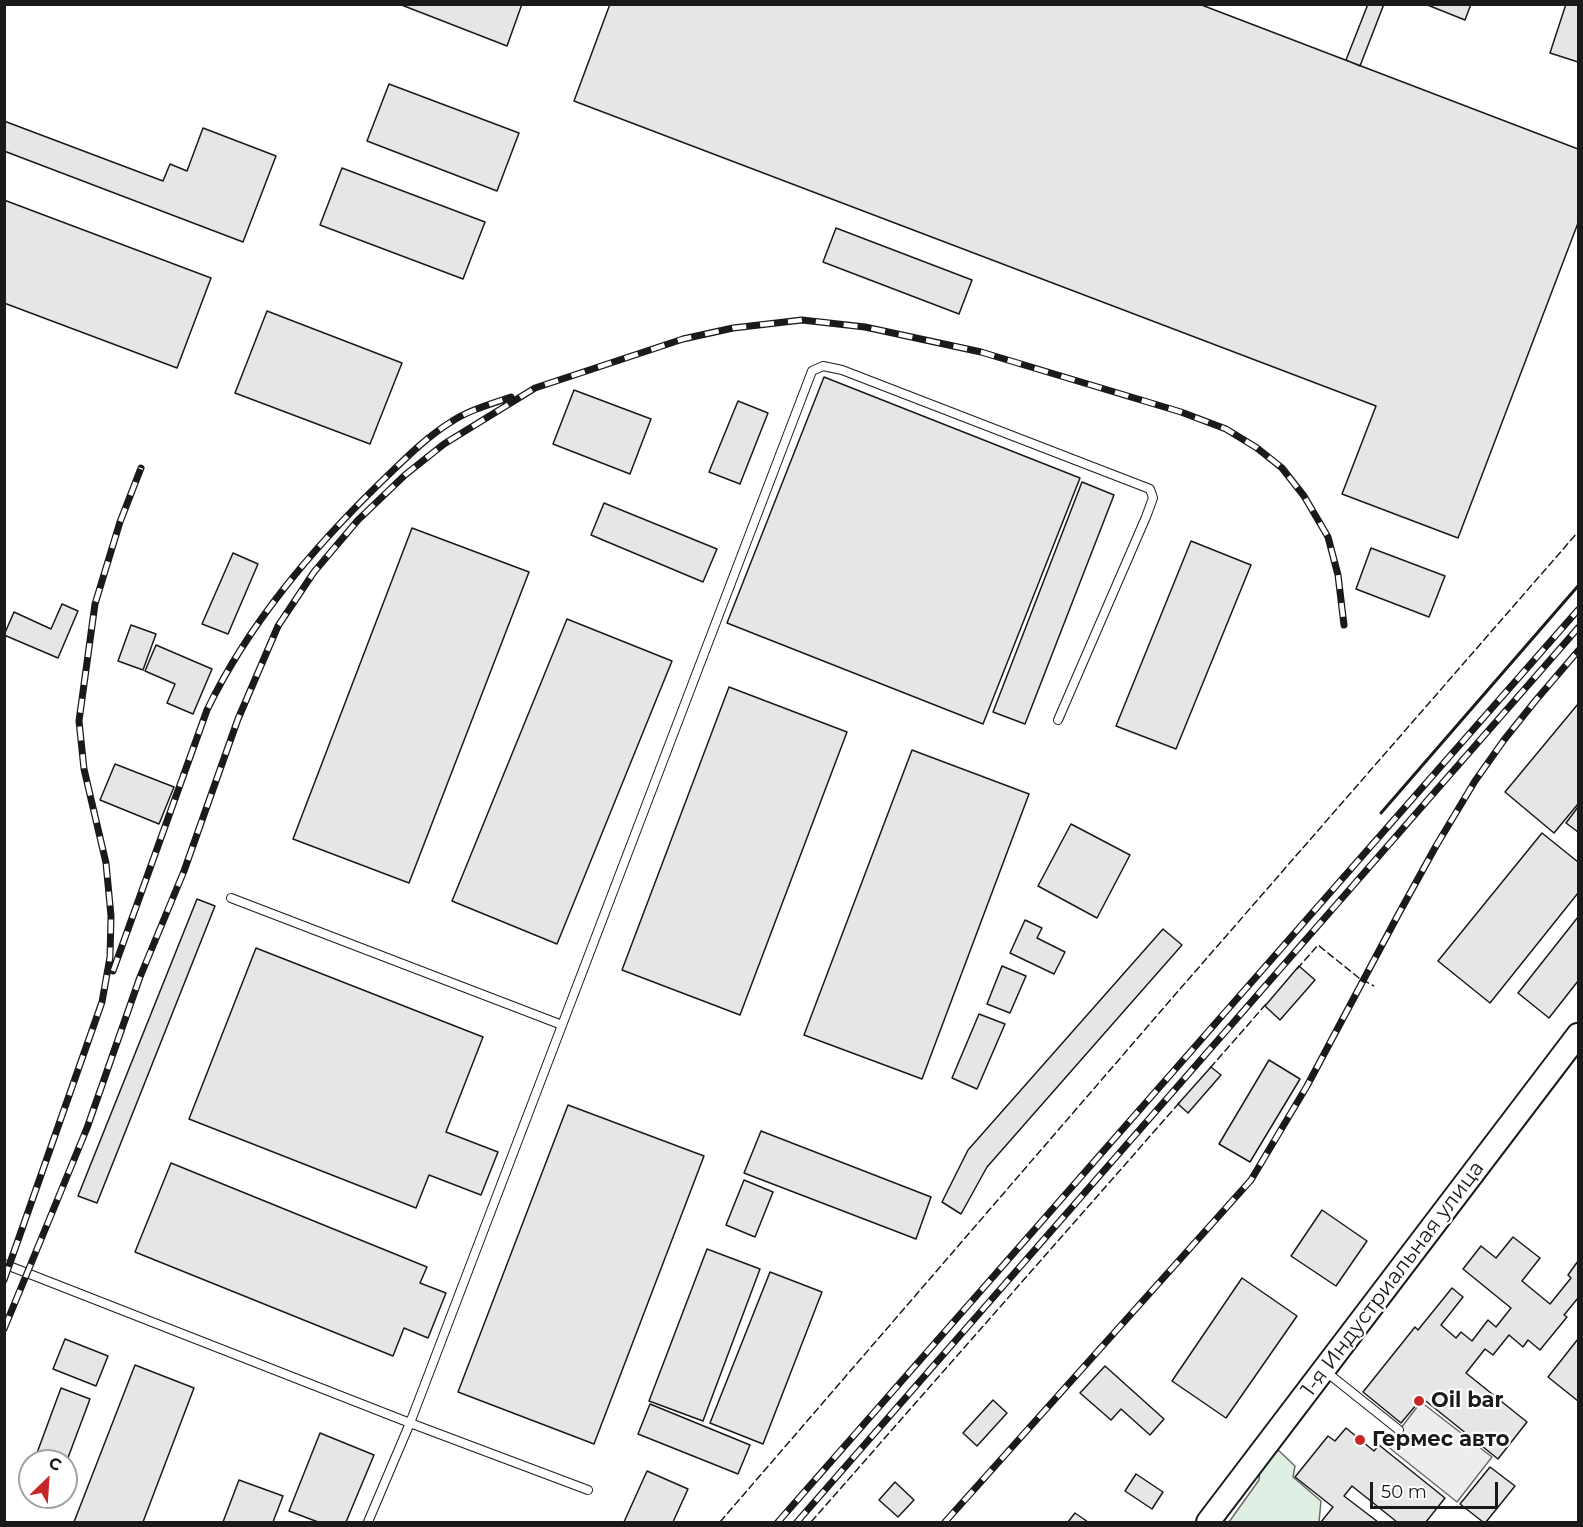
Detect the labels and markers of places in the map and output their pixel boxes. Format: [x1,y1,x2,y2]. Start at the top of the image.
place label: Oil bar [1431,1388,1504,1414]
marker: Oil bar [1412,1394,1426,1408]
place label: Гермес авто [1372,1427,1509,1453]
marker: Гермес авто [1353,1433,1367,1447]

